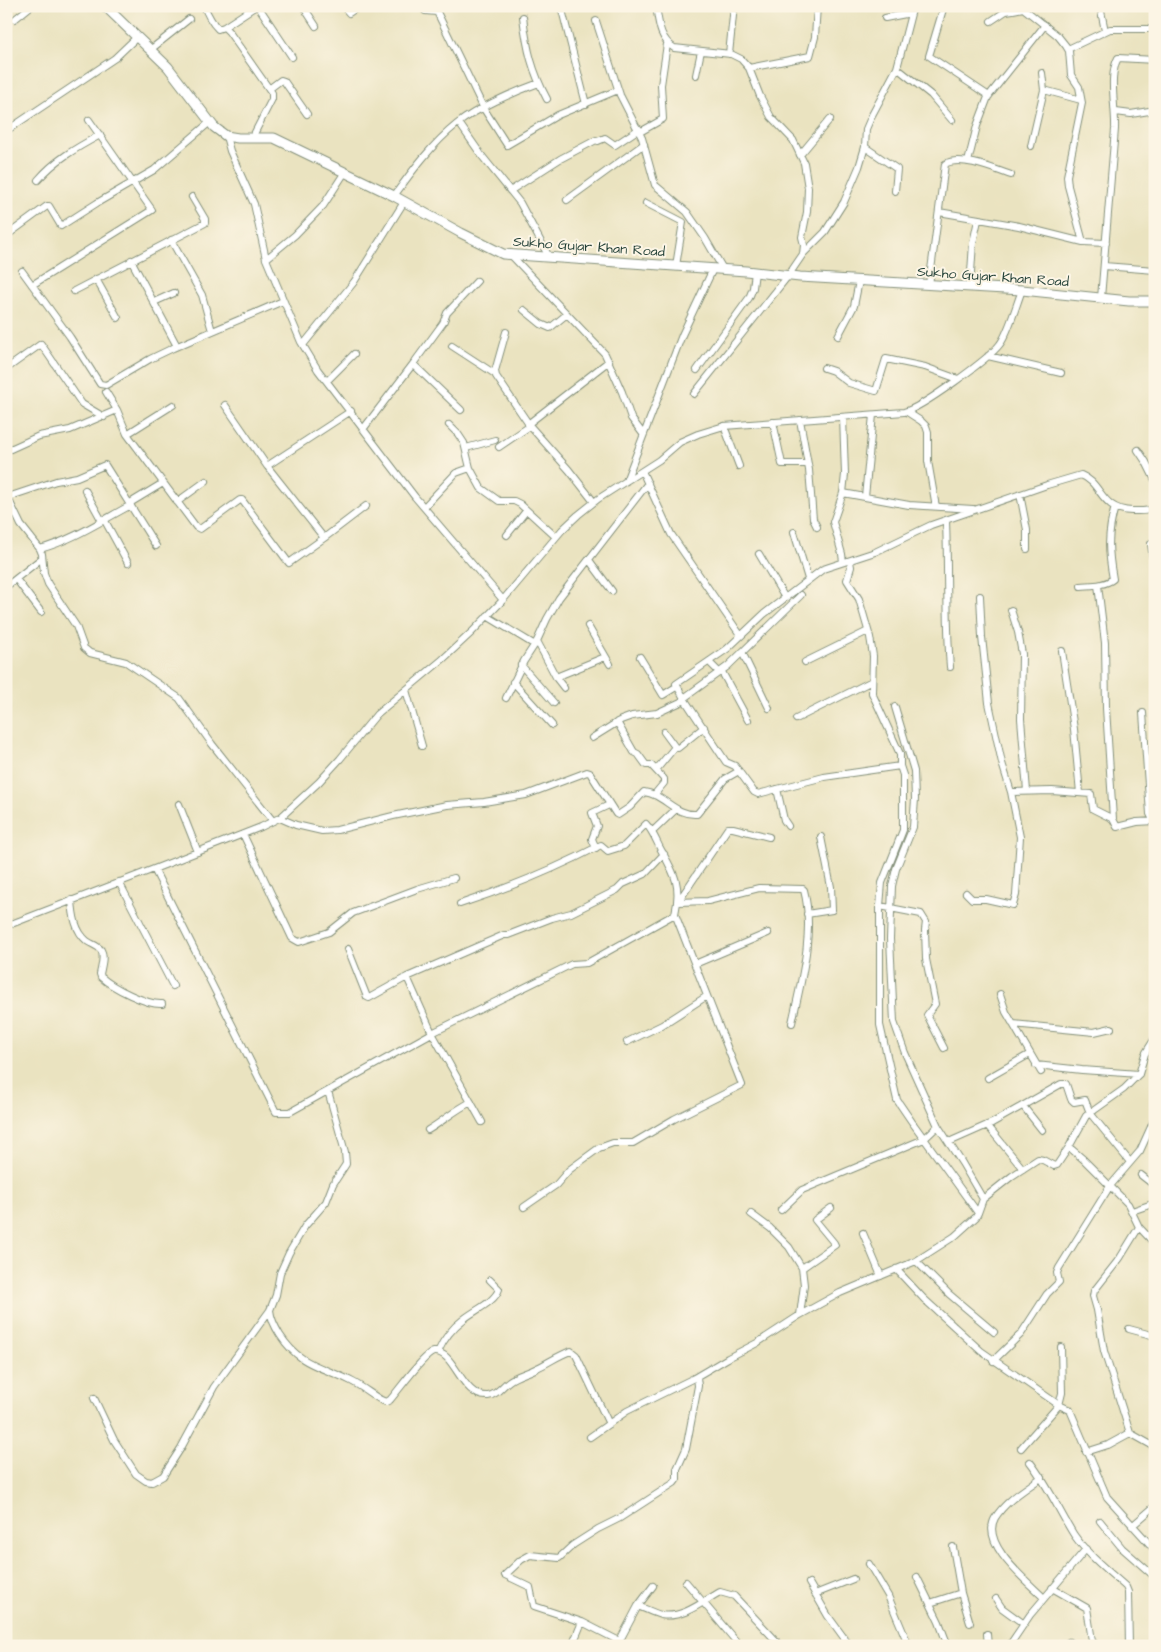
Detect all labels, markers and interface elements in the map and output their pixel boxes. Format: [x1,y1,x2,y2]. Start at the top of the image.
street label: Sukho Gujar Khan Road [512,232,666,262]
street label: Sukho Gujar Khan Road [916,262,1070,292]

